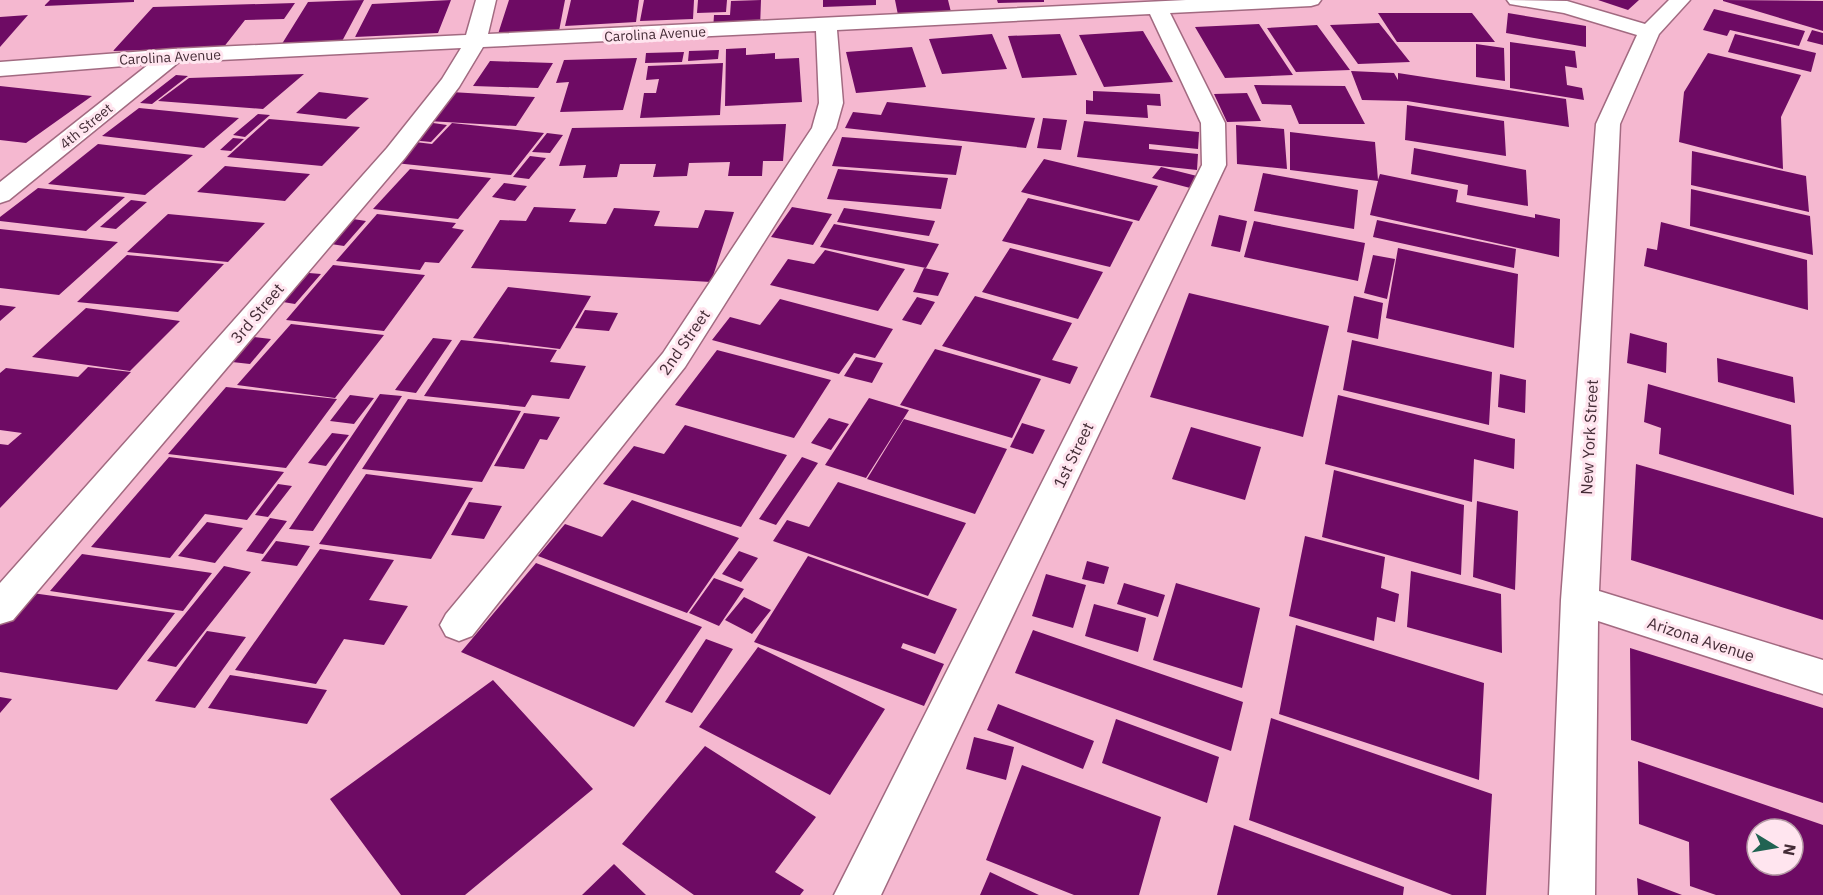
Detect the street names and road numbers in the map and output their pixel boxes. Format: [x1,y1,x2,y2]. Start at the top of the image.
street label: Carolina Avenue [604,22,707,46]
street label: Carolina Avenue [119,45,222,69]
street label: 4th Street [56,99,116,153]
street label: 3rd Street [226,279,288,347]
street label: 2nd Street [654,305,714,379]
street label: New York Street [1576,379,1602,495]
street label: 1st Street [1049,419,1097,491]
street label: Arizona Avenue [1645,612,1757,666]

